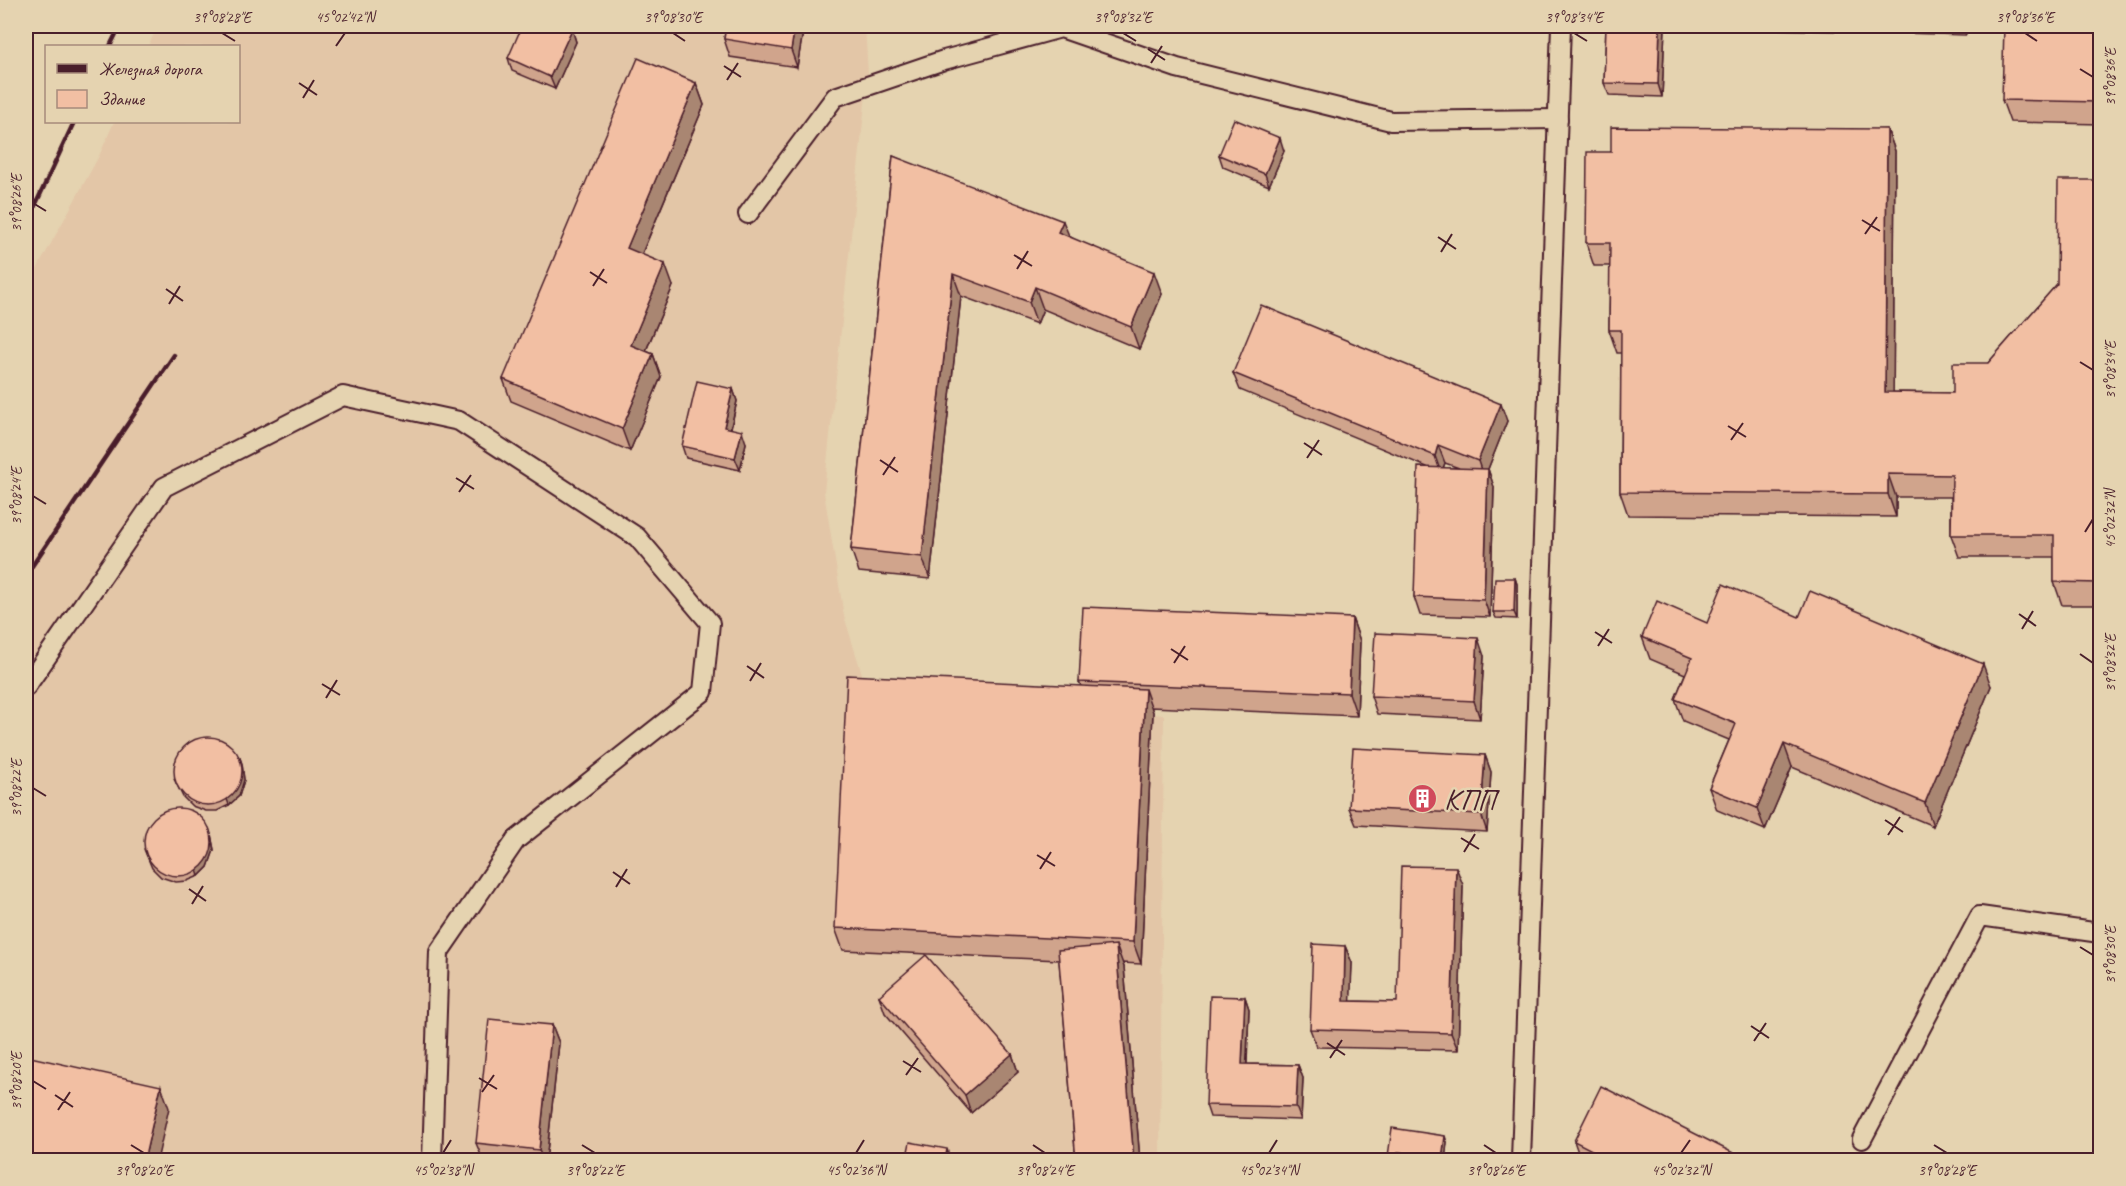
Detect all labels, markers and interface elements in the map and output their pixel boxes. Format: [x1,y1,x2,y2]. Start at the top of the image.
text: 39°08'28"E [193,8,253,27]
text: 45°02'42"N [315,8,378,27]
text: 39°08'30"E [644,8,704,27]
text: 39°08'32"E [1094,8,1154,27]
text: 39°08'34"E [1545,8,1605,27]
text: 39°08'36"E [1996,8,2056,27]
legend [45,45,240,123]
text: 39°08'36"E [2101,46,2120,106]
text: Железная дорога [99,58,203,81]
text: Здание [99,88,145,110]
text: 39°08'26"E [7,172,26,232]
text: 39°08'34"E [2101,339,2120,399]
text: 39°08'24"E [7,465,26,525]
text: 45°02'32"N [2101,486,2120,549]
text: 39°08'32"E [2101,632,2120,692]
text: 39°08'22"E [7,757,26,817]
place label: КПП [1444,780,1500,818]
building icon: КПП [1407,783,1439,815]
text: 39°08'30"E [2101,924,2120,984]
text: 39°08'20"E [7,1050,26,1110]
text: 39°08'20"E [115,1161,175,1180]
text: 45°02'38"N [413,1161,476,1180]
text: 39°08'22"E [566,1161,626,1180]
text: 45°02'36"N [826,1161,889,1180]
text: 39°08'24"E [1016,1161,1076,1180]
text: 45°02'34"N [1239,1161,1302,1180]
text: 39°08'26"E [1467,1161,1527,1180]
text: 45°02'32"N [1651,1161,1714,1180]
text: 39°08'28"E [1918,1161,1978,1180]

